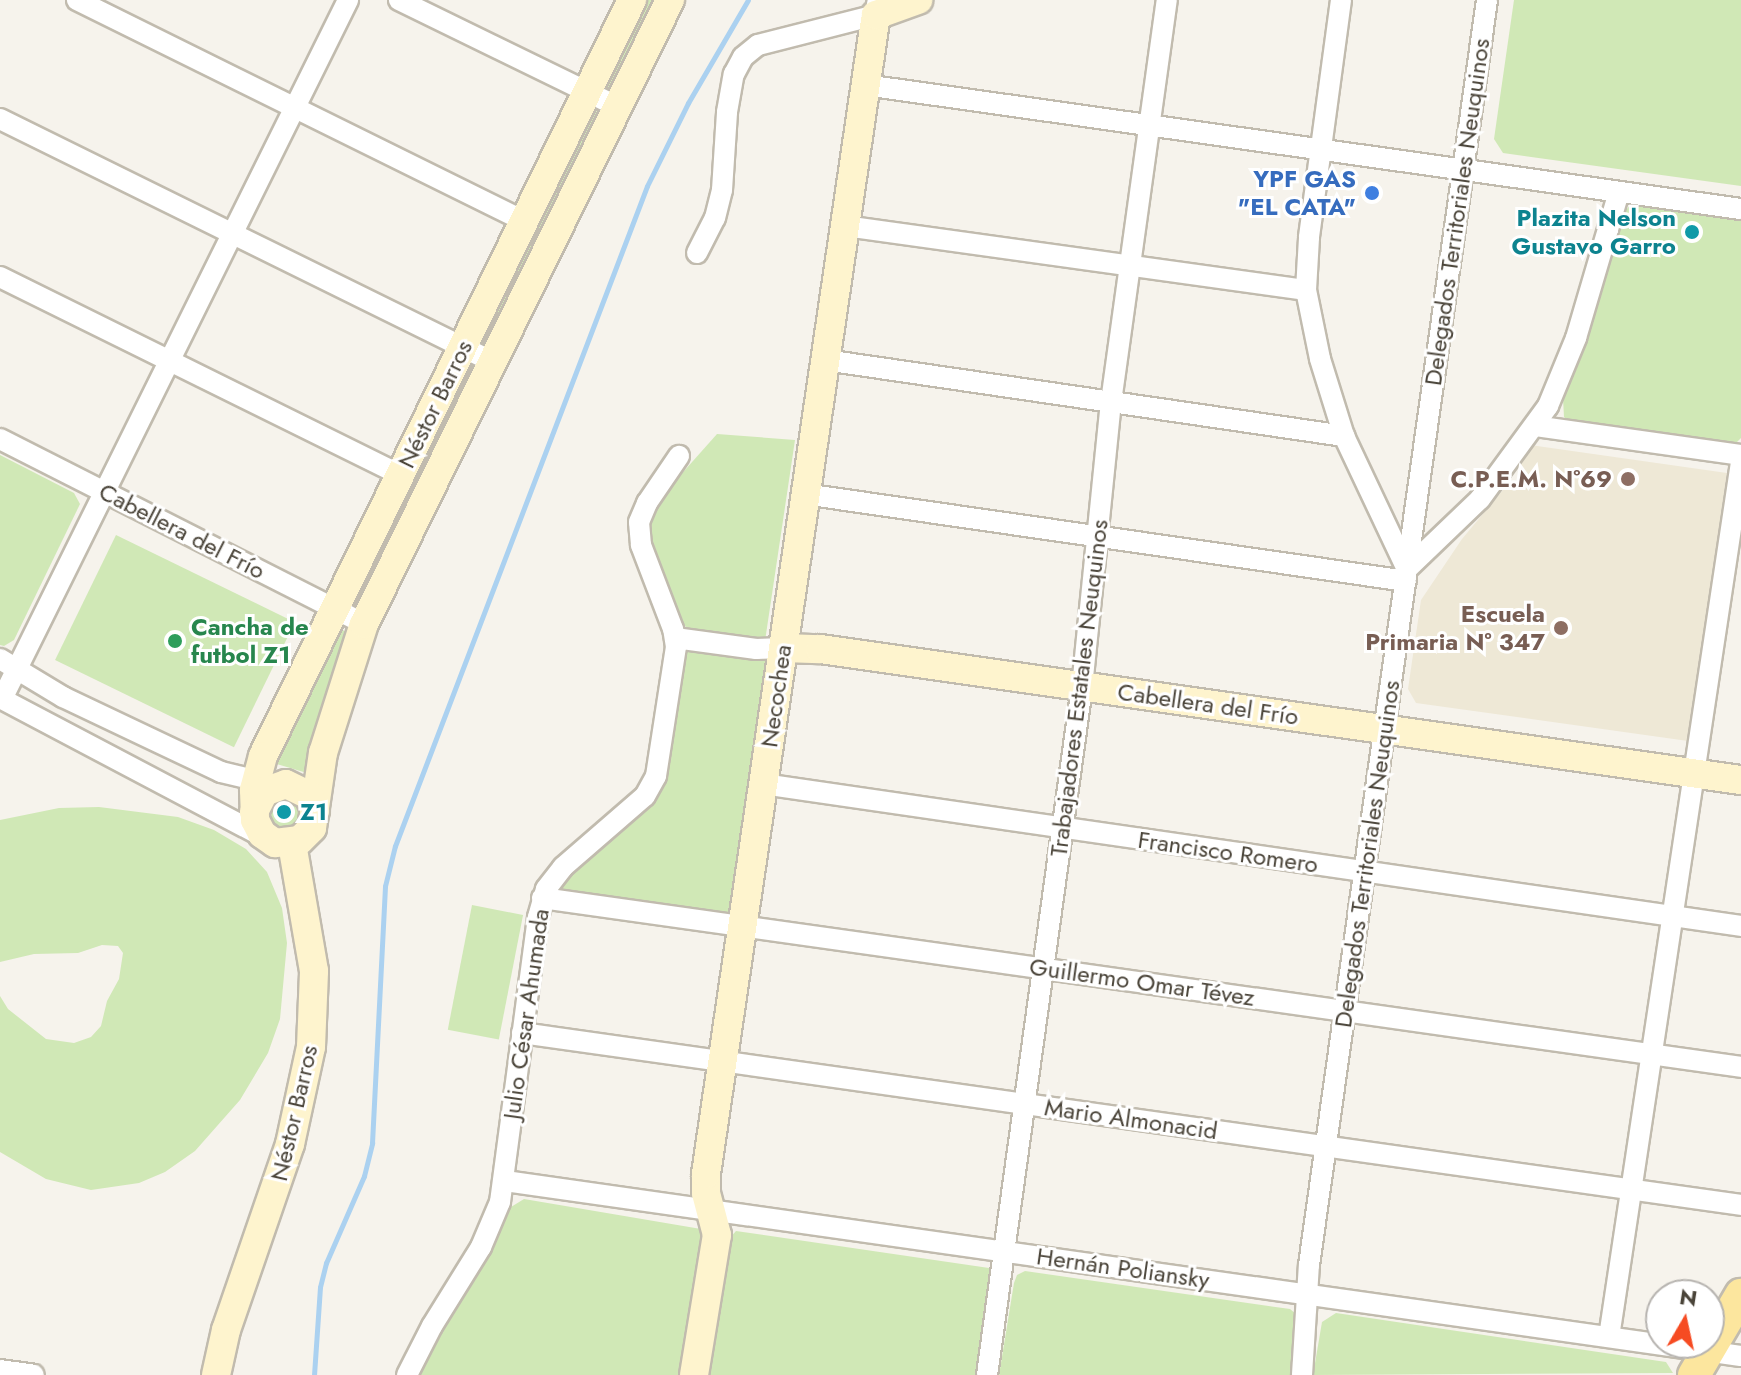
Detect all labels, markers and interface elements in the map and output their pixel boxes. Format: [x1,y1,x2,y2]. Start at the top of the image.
street label: Delegados Territoriales Neuquinos [1418,37,1496,387]
place label: YPF GAS "EL CATA" [1238,165,1356,221]
marker: YPF GAS "EL CATA" [1363,184,1381,202]
place label: Plazita Nelson Gustavo Garro [1512,204,1676,260]
marker: Plazita Nelson Gustavo Garro [1683,223,1701,241]
street label: Néstor Barros [392,335,478,473]
place label: C.P.E.M. Nº69 [1450,465,1612,493]
marker: C.P.E.M. Nº69 [1619,470,1637,488]
street label: Cabellera del Frío [94,477,270,585]
street label: Trabajadores Estatales Neuquinos [1044,518,1114,858]
place label: Escuela Primaria N° 347 [1365,600,1545,656]
place label: Cancha de futbol Z1 [191,613,309,669]
marker: Escuela Primaria N° 347 [1552,619,1570,637]
marker: Cancha de futbol Z1 [166,632,184,650]
street label: Necochea [755,643,797,749]
street label: Cabellera del Frío [1116,677,1300,731]
street label: Delegados Territoriales Neuquinos [1328,679,1406,1029]
place label: Z1 [300,798,327,826]
marker: Z1 [275,803,293,821]
street label: Francisco Romero [1136,825,1320,879]
street label: Julio César Ahumada [497,907,555,1121]
street label: Guillermo Omar Tévez [1028,952,1256,1012]
street label: Néstor Barros [264,1042,324,1184]
street label: Mario Almonacid [1043,1093,1219,1145]
street label: Hernán Poliansky [1035,1242,1211,1294]
north arrow [1645,1279,1725,1359]
text: N [1677,1280,1700,1314]

